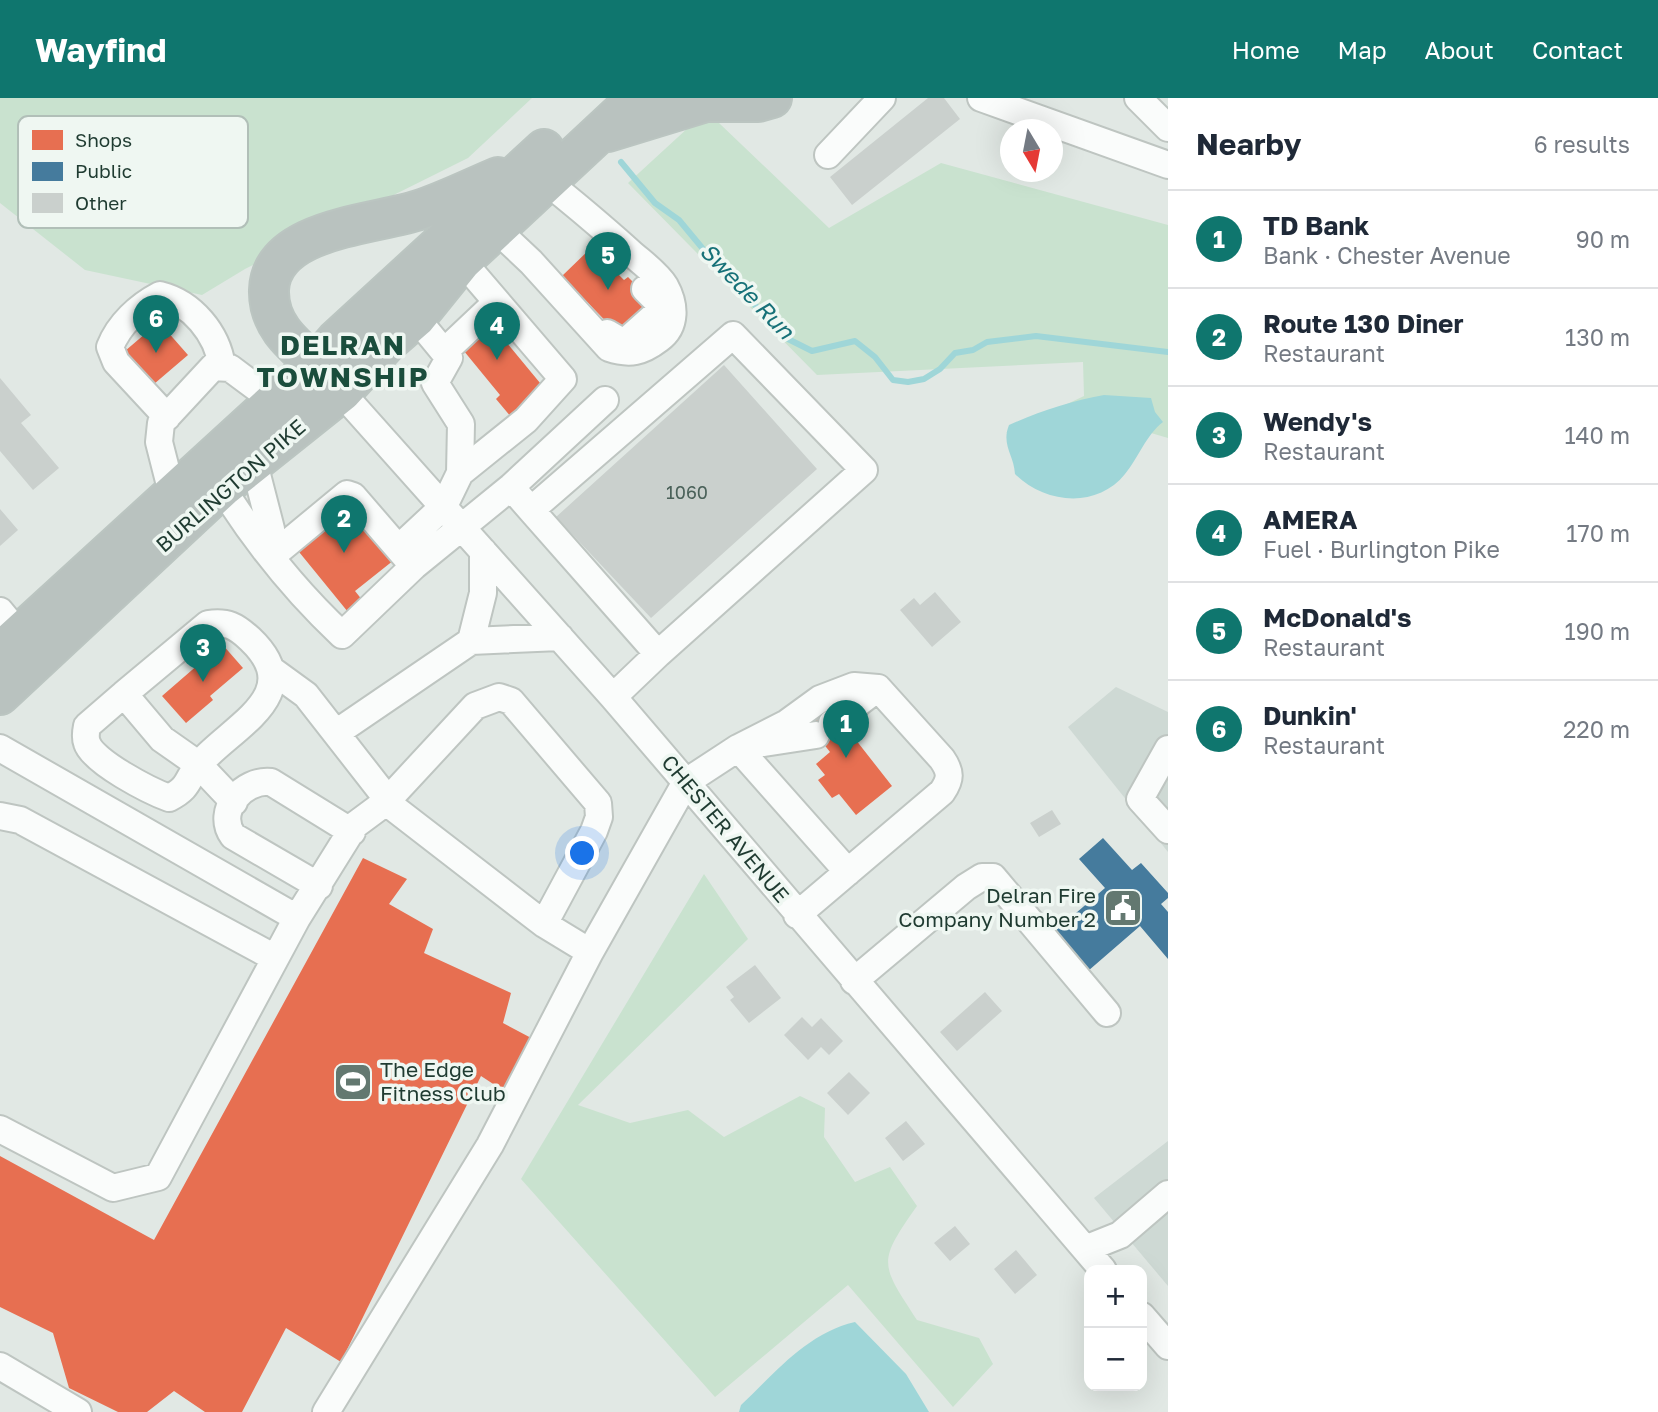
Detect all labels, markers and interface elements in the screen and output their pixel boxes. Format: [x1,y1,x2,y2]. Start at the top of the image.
text: Wayfind [35,30,166,69]
text: Home [1232,35,1300,64]
text: Map [1338,35,1387,64]
text: About [1425,35,1494,64]
text: Contact [1532,35,1623,64]
legend [18,116,248,228]
north arrow [1000,119,1063,182]
text: Nearby [1196,126,1301,162]
text: Shops [75,128,132,151]
text: 6 results [1534,130,1630,158]
text: Public [75,159,132,182]
text: Other [75,191,127,214]
text: TD Bank [1263,210,1369,241]
text: 1 [1213,225,1225,253]
text: 90 m [1576,225,1630,253]
pin: 5 [585,232,631,290]
water label: Swede Run [695,236,801,345]
text: Bank · Chester Avenue [1263,241,1511,269]
pin: 6 [133,295,179,353]
pin: 4 [474,302,520,360]
text: Route 130 Diner [1263,308,1464,339]
text: 2 [1212,323,1226,351]
text: 130 m [1565,323,1630,351]
district label: DELRAN TOWNSHIP [257,328,429,393]
text: Restaurant [1263,339,1385,367]
text: Wendy's [1263,406,1372,437]
street label: BURLINGTON PIKE [150,413,310,557]
text: 3 [1212,421,1226,449]
text: 140 m [1564,421,1630,449]
text: Restaurant [1263,437,1385,465]
house number: 1060 [666,481,708,503]
pin: 2 [321,495,367,553]
text: AMERA [1263,504,1358,535]
text: 4 [1212,519,1226,547]
text: 170 m [1566,519,1630,547]
text: Fuel · Burlington Pike [1263,535,1500,563]
text: McDonald's [1263,602,1411,633]
text: 5 [1212,617,1226,645]
text: 190 m [1565,617,1630,645]
pin: 3 [180,624,226,682]
text: Restaurant [1263,633,1385,661]
pin: 1 [823,700,869,758]
text: Dunkin' [1263,700,1357,731]
text: 6 [1212,715,1226,743]
text: 220 m [1563,715,1630,743]
text: Restaurant [1263,731,1385,759]
street label: CHESTER AVENUE [656,749,795,908]
your location [565,836,599,870]
place label: Delran Fire Company Number 2 [898,882,1096,932]
public building icon: Delran Fire Company Number 2 [1102,887,1144,929]
place label: The Edge Fitness Club [380,1056,506,1106]
sports icon: The Edge Fitness Club [332,1061,374,1103]
map controls [1084,1265,1147,1391]
button: + [1084,1265,1147,1328]
button: − [1084,1328,1147,1391]

